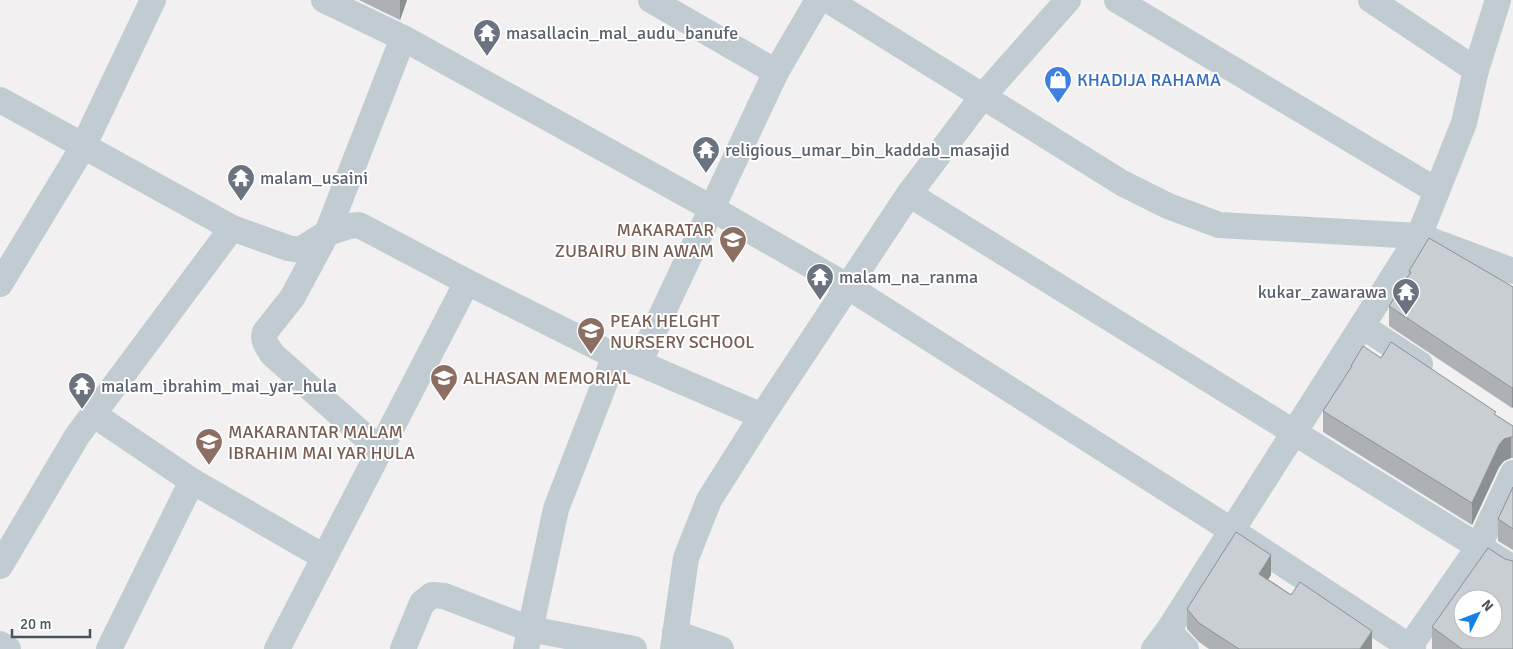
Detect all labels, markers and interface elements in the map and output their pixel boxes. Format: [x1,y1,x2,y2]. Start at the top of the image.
temple icon: masallacin_mal_audu_banufe [472,18,502,57]
place label: masallacin_mal_audu_banufe [506,22,738,44]
shop icon: KHADIJA RAHAMA [1043,65,1073,104]
place label: KHADIJA RAHAMA [1077,69,1221,91]
temple icon: religious_umar_bin_kaddab_masajid [691,135,721,174]
place label: religious_umar_bin_kaddab_masajid [725,139,1010,161]
temple icon: malam_usaini [226,163,256,202]
place label: malam_usaini [260,167,368,189]
place label: MAKARATAR ZUBAIRU BIN AWAM [555,219,714,262]
school or university icon: MAKARATAR ZUBAIRU BIN AWAM [718,225,748,264]
temple icon: malam_na_ranma [805,262,835,301]
place label: malam_na_ranma [839,266,978,288]
temple icon: kukar_zawarawa [1391,277,1421,316]
place label: kukar_zawarawa [1258,281,1387,303]
place label: PEAK HELGHT NURSERY SCHOOL [610,310,755,353]
school or university icon: PEAK HELGHT NURSERY SCHOOL [576,316,606,355]
school or university icon: ALHASAN MEMORIAL [429,363,459,402]
place label: ALHASAN MEMORIAL [463,367,631,389]
temple icon: malam_ibrahim_mai_yar_hula [67,371,97,410]
place label: malam_ibrahim_mai_yar_hula [101,375,337,397]
place label: MAKARANTAR MALAM IBRAHIM MAI YAR HULA [228,421,415,464]
school or university icon: MAKARANTAR MALAM IBRAHIM MAI YAR HULA [194,427,224,466]
north arrow [1453,589,1503,639]
text: N [1478,596,1497,615]
scale bar [12,606,90,638]
text: 20 m [20,615,51,633]

